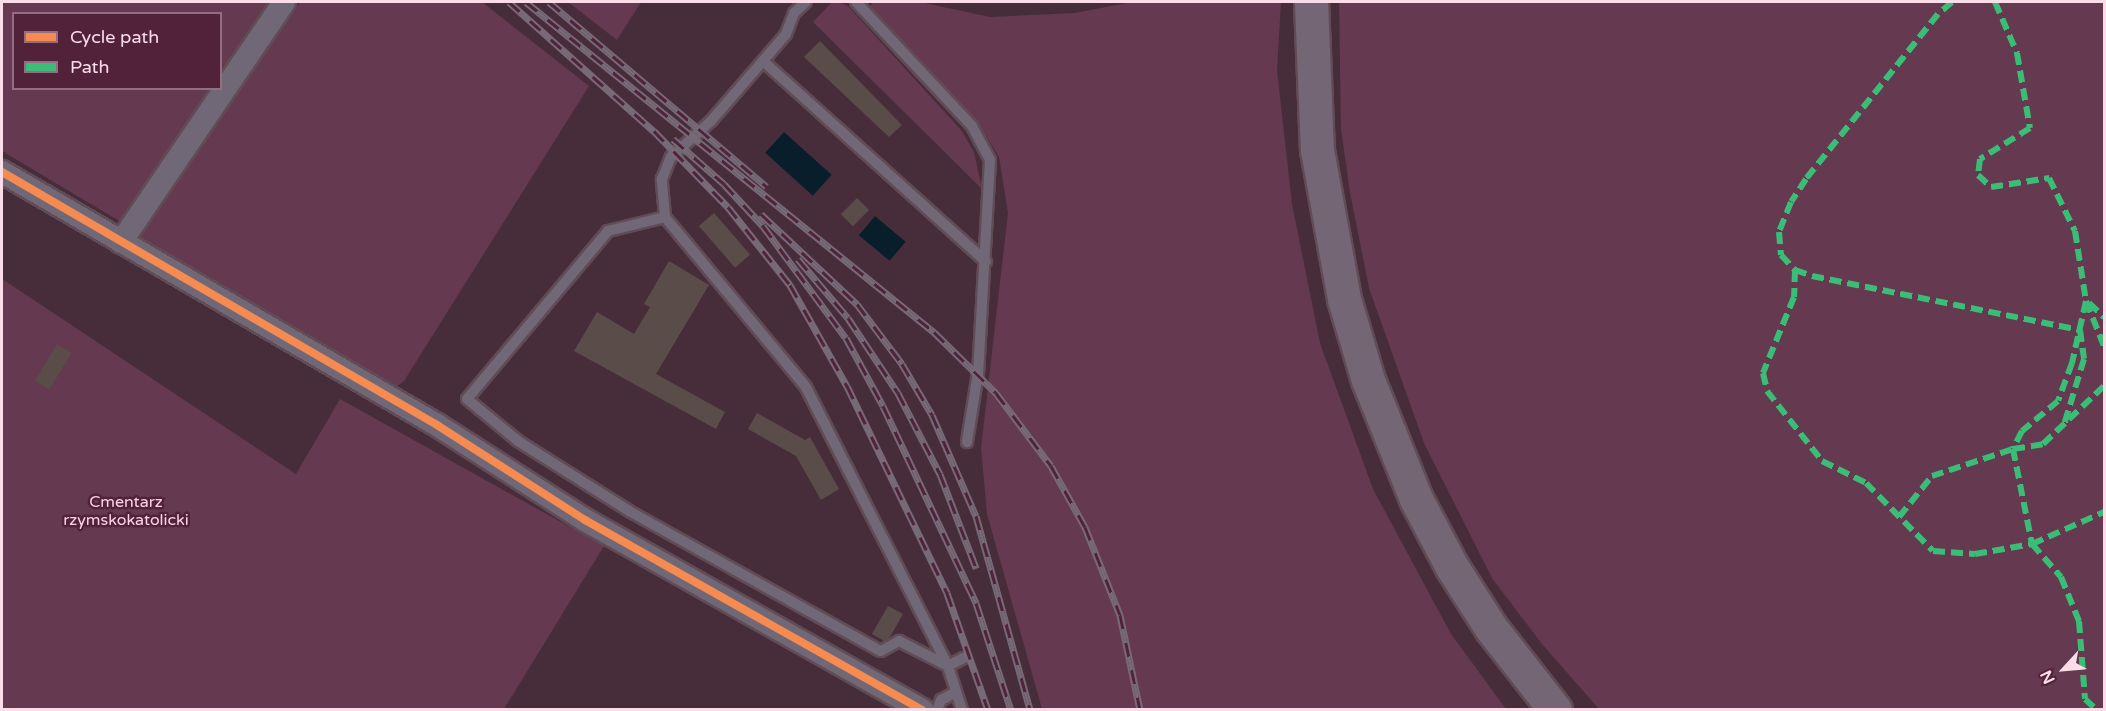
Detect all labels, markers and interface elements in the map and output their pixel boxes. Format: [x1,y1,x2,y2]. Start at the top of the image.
legend [12,12,222,90]
text: Cycle path [70,26,159,48]
text: Path [70,56,109,78]
park label: Cmentarz rzymskokatolicki [63,492,189,530]
north arrow [2034,639,2094,699]
text: N [2036,667,2060,687]

